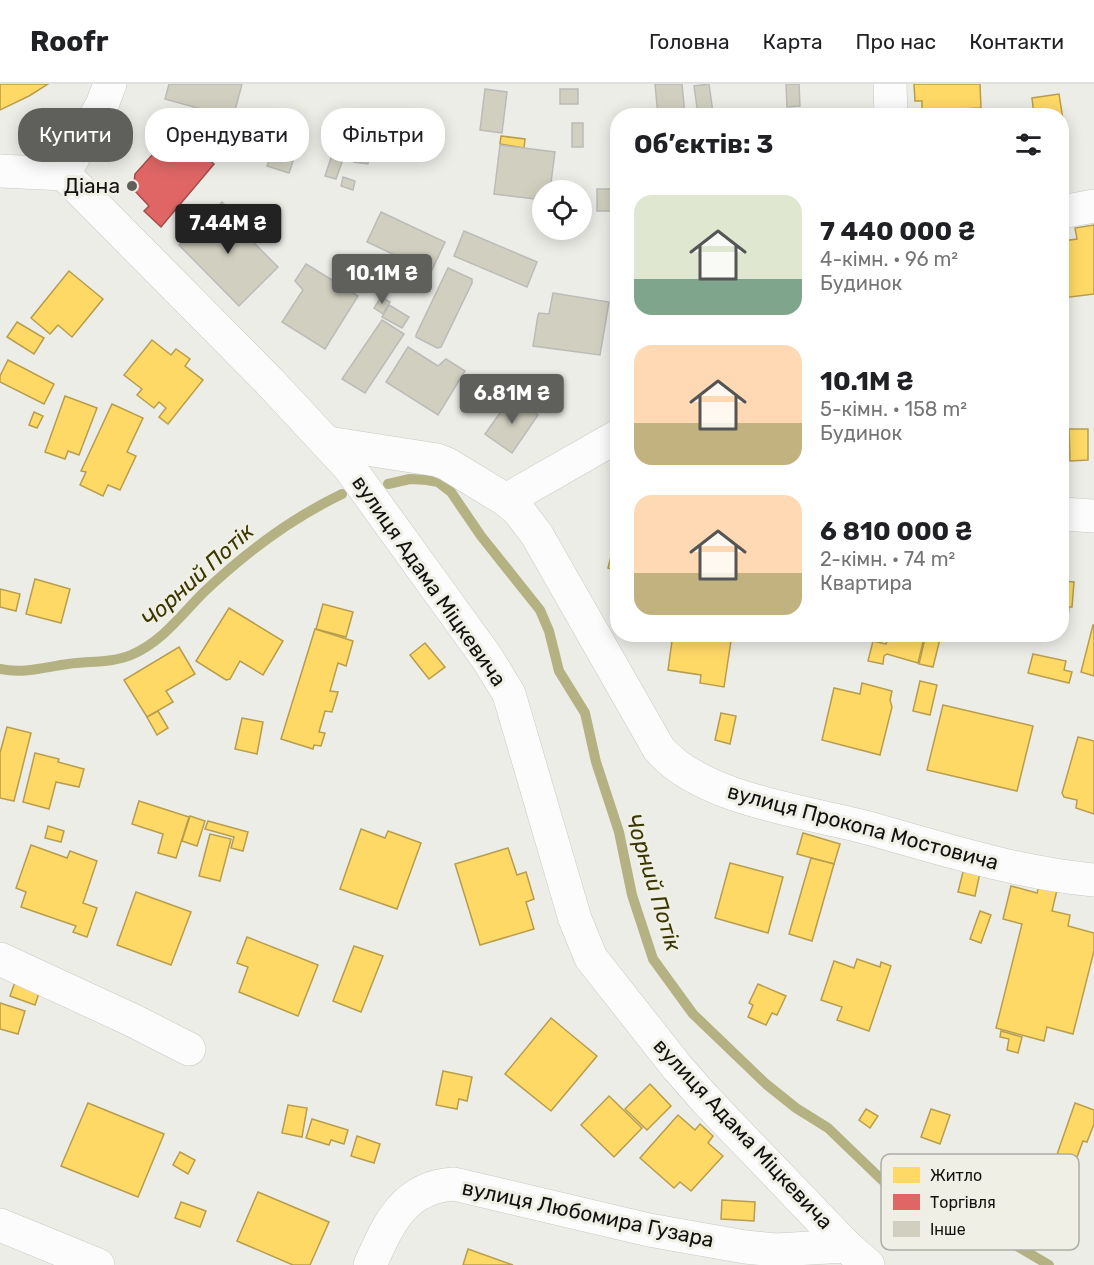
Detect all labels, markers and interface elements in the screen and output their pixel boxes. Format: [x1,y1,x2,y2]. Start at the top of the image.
text: Roofr [30,25,108,58]
text: Головна [649,29,730,54]
text: Карта [763,29,823,54]
text: Про нас [856,29,936,54]
text: Контакти [969,29,1064,54]
chip: Купити [18,108,133,162]
chip: Орендувати [145,108,309,162]
chip: Фільтри [321,108,445,162]
icon: filters [1012,128,1045,161]
text: Об’єктів: 3 [634,129,773,160]
place label: Діана [64,173,120,198]
marker: Діана [125,179,139,193]
map controls [532,180,592,240]
button: locate [532,180,592,240]
pin: 7.44M ₴ [173,204,283,255]
text: 7.44M ₴ [189,211,267,235]
text: 7 440 000 ₴ [820,216,975,247]
icon: home [682,219,754,291]
text: 4-кімн. · 96 m² [820,247,958,271]
pin: 10.1M ₴ [327,254,437,305]
text: 10.1M ₴ [346,261,418,285]
text: Будинок [820,271,902,295]
text: 10.1M ₴ [820,366,914,397]
icon: home [682,369,754,441]
pin: 6.81M ₴ [457,374,567,425]
text: 6.81M ₴ [474,381,550,405]
text: 5-кімн. · 158 m² [820,397,967,421]
text: Будинок [820,421,902,445]
street label: вулиця Адама Міцкевича [347,471,512,691]
text: 6 810 000 ₴ [820,516,972,547]
water label: Чорний Потік [135,517,260,633]
icon: home [682,519,754,591]
text: 2-кімн. · 74 m² [820,547,955,571]
text: Квартира [820,571,912,595]
street label: вулиця Прокопа Мостовича [725,778,1001,875]
water label: Чорний Потік [620,810,687,954]
street label: вулиця Адама Міцкевича [648,1033,838,1234]
legend [881,1154,1079,1250]
text: Житло [930,1166,982,1185]
street label: вулиця Любомира Гузара [460,1175,716,1252]
text: Торгівля [930,1193,996,1212]
text: Інше [930,1220,966,1239]

